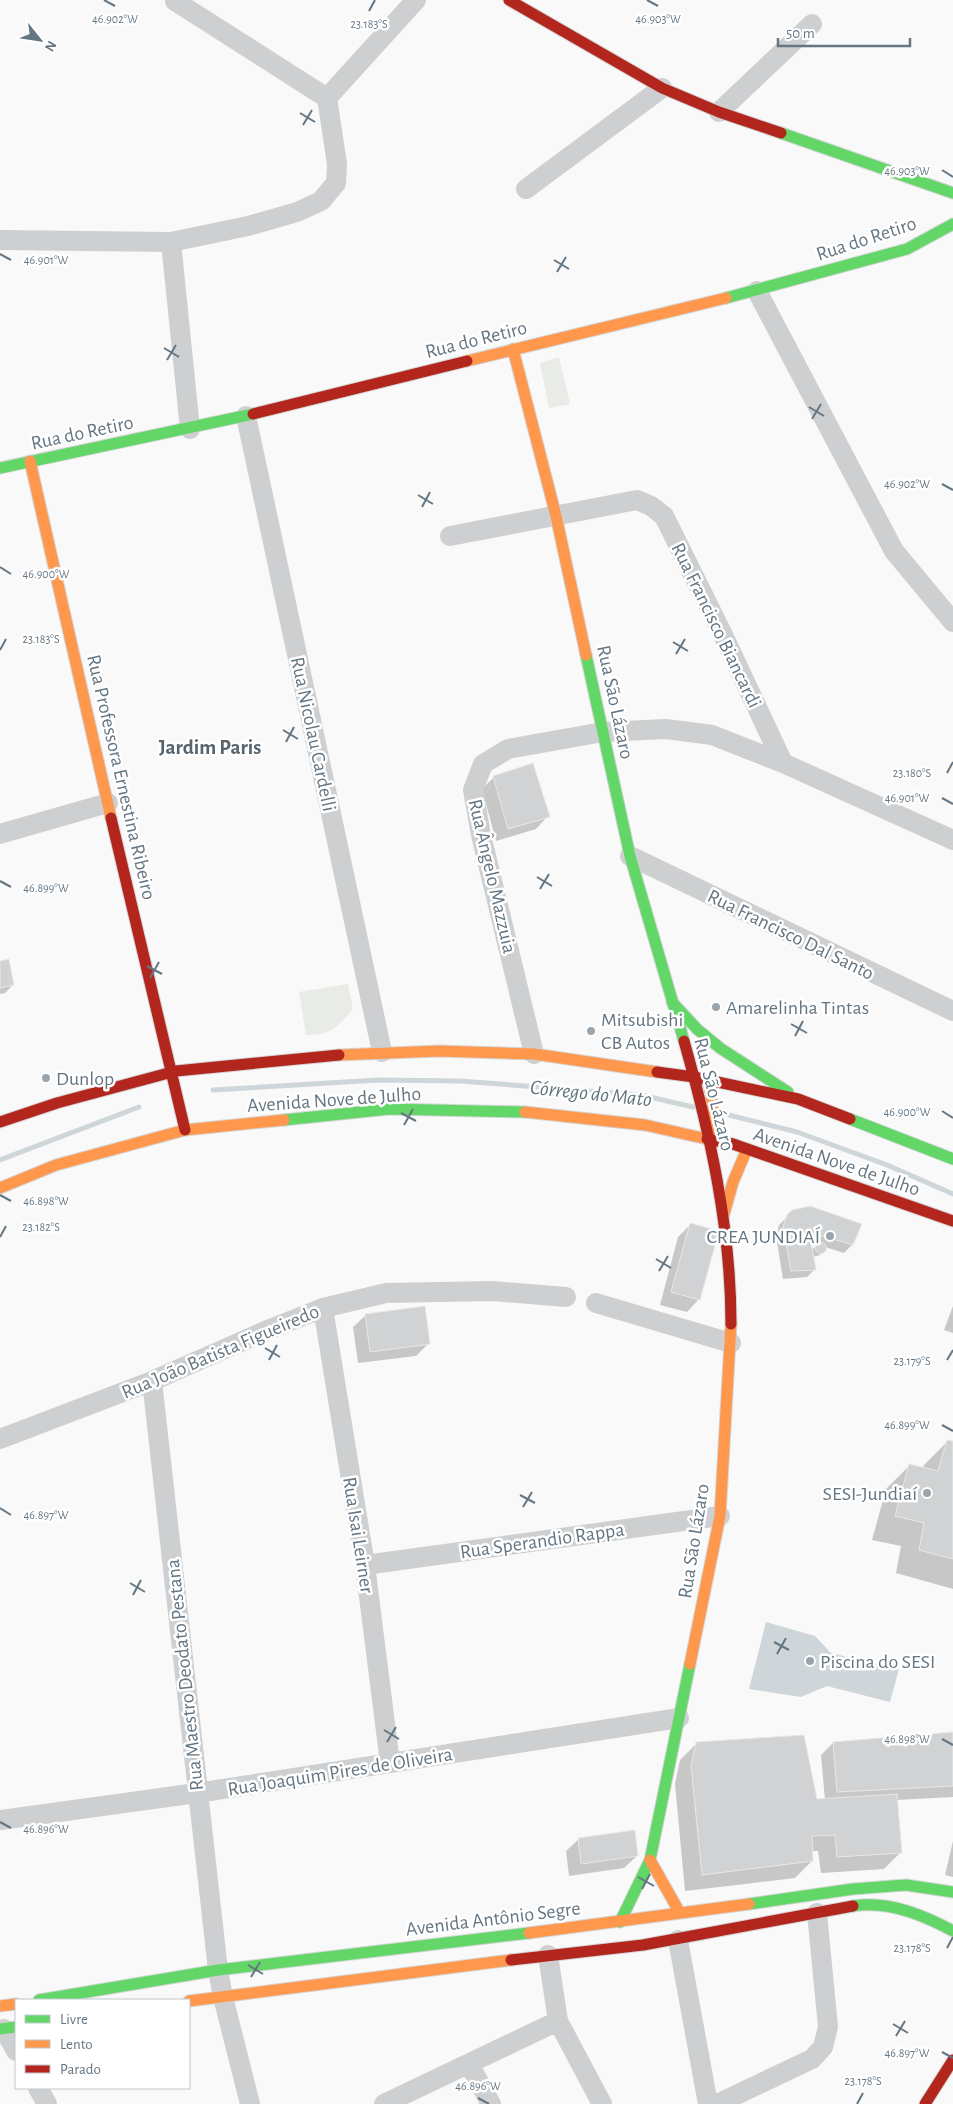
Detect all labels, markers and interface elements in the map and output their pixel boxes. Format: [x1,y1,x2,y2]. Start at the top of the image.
text: 46.902°W [92,13,138,25]
text: 46.903°W [635,13,681,25]
north arrow [15,15,65,65]
scale bar [778,15,910,47]
text: 23.183°S [350,18,388,30]
text: 50 m [786,26,815,41]
text: N [42,38,59,54]
text: 46.903°W [884,165,930,177]
street label: Rua do Retiro [814,213,919,265]
text: 46.901°W [24,254,69,266]
street label: Rua do Retiro [423,318,529,362]
street label: Rua do Retiro [29,412,135,454]
text: 46.902°W [884,478,930,490]
street label: Rua Francisco Biancardi [667,540,765,711]
text: 46.900°W [23,568,70,580]
text: 23.183°S [22,633,60,645]
street label: Rua São Lázaro [593,643,637,761]
street label: Rua Professora Ernestina Ribeiro [83,653,159,902]
street label: Rua Nicolau Cardelli [287,655,339,813]
district label: Jardim Paris [159,737,261,758]
text: 23.180°S [893,767,932,779]
text: 46.901°W [885,792,930,804]
street label: Rua Ângelo Mazzuia [465,797,520,955]
text: 46.899°W [23,882,69,894]
street label: Rua Francisco Dal Santo [704,886,877,984]
place label: Amarelinha Tintas [726,998,869,1018]
marker: Amarelinha Tintas [710,1001,722,1013]
place label: Mitsubishi CB Autos [601,1010,683,1053]
marker: Mitsubishi CB Autos [585,1025,597,1037]
street label: Rua São Lázaro [690,1036,738,1153]
place label: Dunlop [56,1069,114,1089]
marker: Dunlop [40,1072,52,1084]
water label: Córrego do Mato [529,1077,653,1110]
street label: Avenida Nove de Julho [246,1084,422,1116]
text: 46.900°W [884,1106,931,1118]
street label: Avenida Nove de Julho [751,1124,922,1200]
text: 46.898°W [23,1195,69,1207]
text: 23.182°S [22,1221,60,1233]
place label: CREA JUNDIAÍ [706,1226,821,1247]
marker: CREA JUNDIAÍ [824,1230,836,1242]
street label: Rua João Batista Figueiredo [119,1301,322,1403]
text: 23.179°S [893,1355,931,1367]
text: 46.899°W [884,1419,930,1431]
street label: Rua Isai Leirner [339,1475,377,1595]
street label: Rua São Lázaro [675,1482,713,1600]
place label: SESI-Jundiaí [823,1484,917,1504]
marker: SESI-Jundiaí [921,1487,933,1499]
text: 46.897°W [24,1509,69,1521]
street label: Rua Sperandio Rappa [459,1520,626,1562]
street label: Rua Maestro Deodato Pestana [163,1558,207,1792]
place label: Piscina do SESI [820,1652,935,1672]
marker: Piscina do SESI [804,1655,816,1667]
text: 46.898°W [884,1733,930,1745]
street label: Rua Joaquim Pires de Oliveira [226,1744,454,1800]
text: 46.896°W [23,1823,69,1835]
street label: Avenida Antônio Segre [405,1898,582,1940]
text: 23.178°S [893,1942,931,1954]
legend [15,1999,190,2089]
text: Livre [60,2012,88,2027]
text: Lento [60,2037,93,2052]
text: 46.897°W [885,2047,930,2059]
text: Parado [60,2062,101,2077]
text: 23.178°S [844,2075,882,2087]
text: 46.896°W [455,2080,501,2092]

